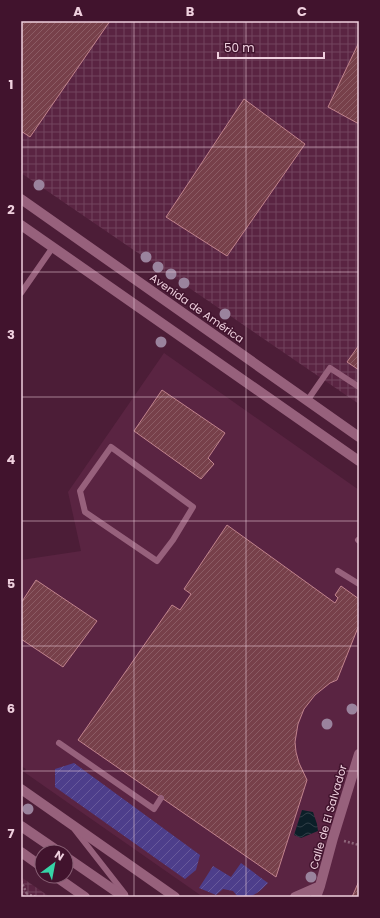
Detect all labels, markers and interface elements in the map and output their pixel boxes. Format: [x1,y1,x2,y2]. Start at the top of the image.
text: A [73,2,83,21]
text: B [186,2,195,21]
text: C [297,2,307,21]
scale bar [218,34,324,60]
text: 50 m [224,39,255,56]
text: 1 [9,75,13,94]
text: 2 [7,200,15,219]
street label: Avenida de América [147,269,247,347]
text: 3 [7,325,15,344]
text: 4 [7,450,16,469]
text: 5 [7,574,15,593]
text: 6 [7,699,15,718]
street label: Calle de El Salvador [305,763,351,871]
text: 7 [8,824,15,843]
north arrow [34,844,74,884]
text: N [52,847,67,864]

